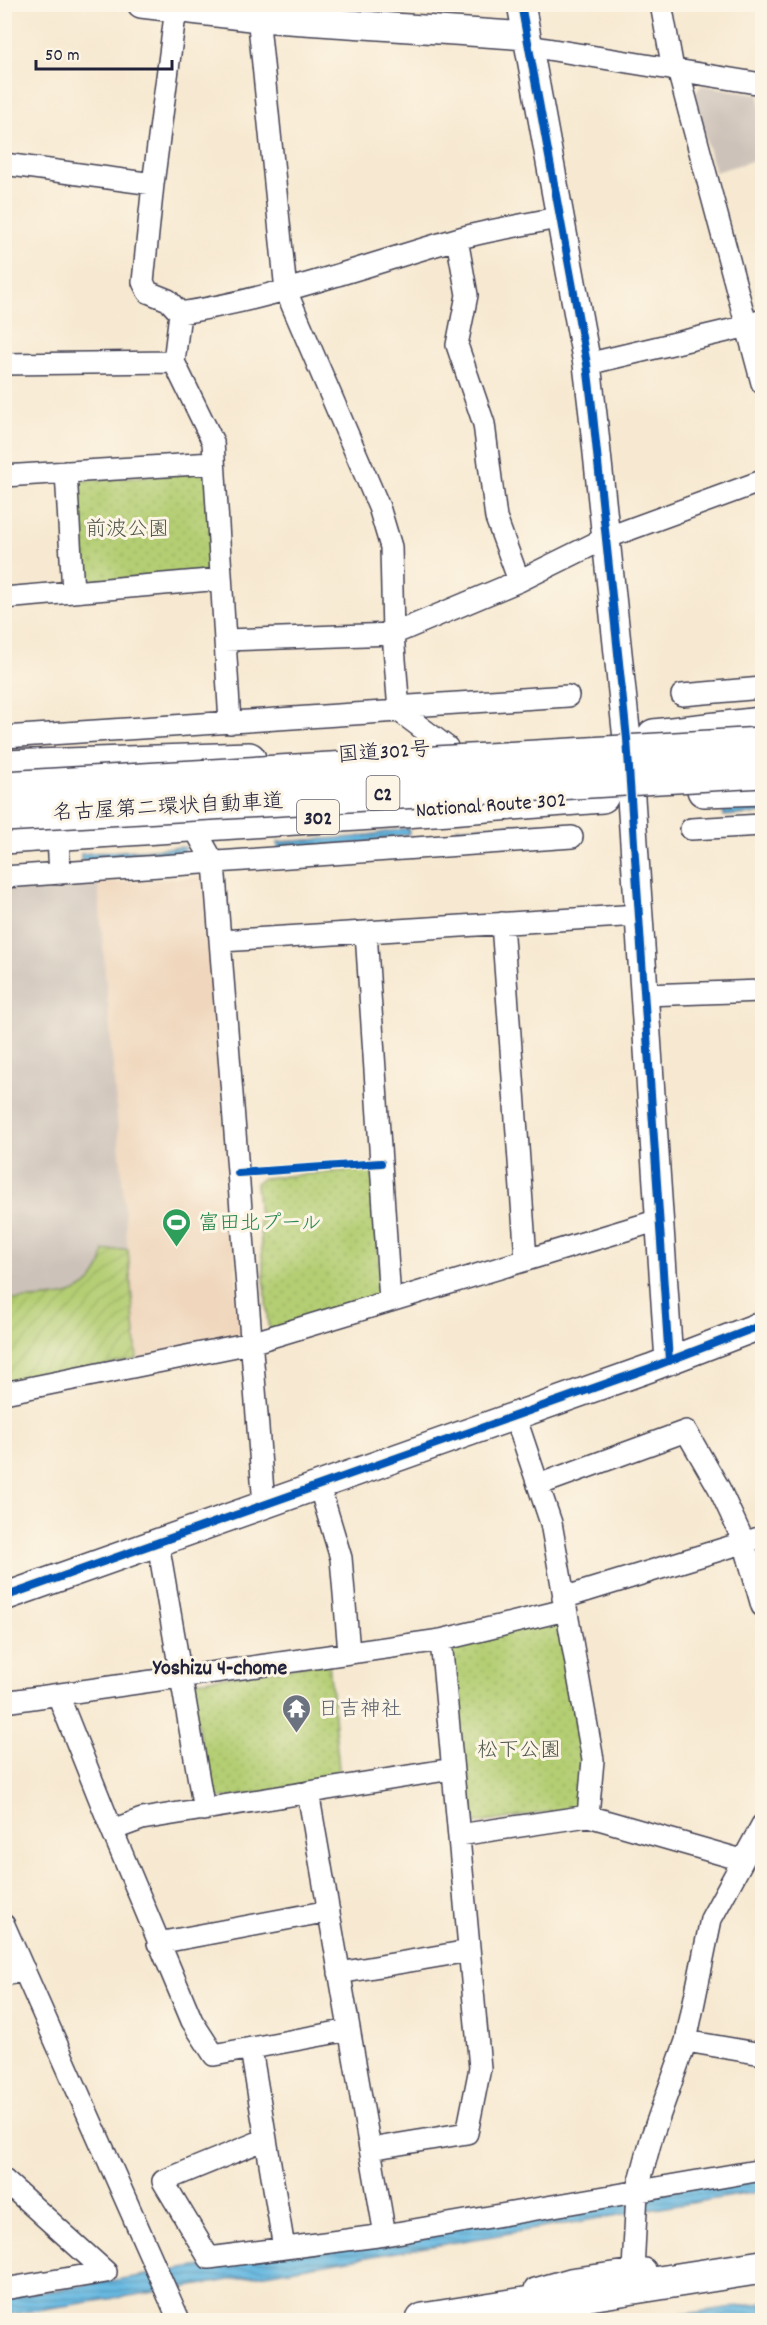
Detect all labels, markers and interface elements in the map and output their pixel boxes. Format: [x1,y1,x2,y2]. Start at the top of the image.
scale bar [36,33,172,71]
text: 50 m [45,44,80,69]
park label: 前波公園 [85,516,169,546]
street label: 国道302号 [337,736,432,772]
road number: C2 [366,776,400,810]
street label: National Route 302 [415,787,568,827]
street label: 名古屋第二環状自動車道 [52,788,284,830]
road number: 302 [297,800,339,834]
sports icon: 富田北プール [161,1206,193,1248]
place label: 富田北プール [198,1210,321,1240]
district label: Yoshizu 4-chome [152,1654,287,1685]
temple icon: 日吉神社 [281,1692,313,1734]
place label: 日吉神社 [318,1696,402,1726]
park label: 松下公園 [477,1737,561,1767]

